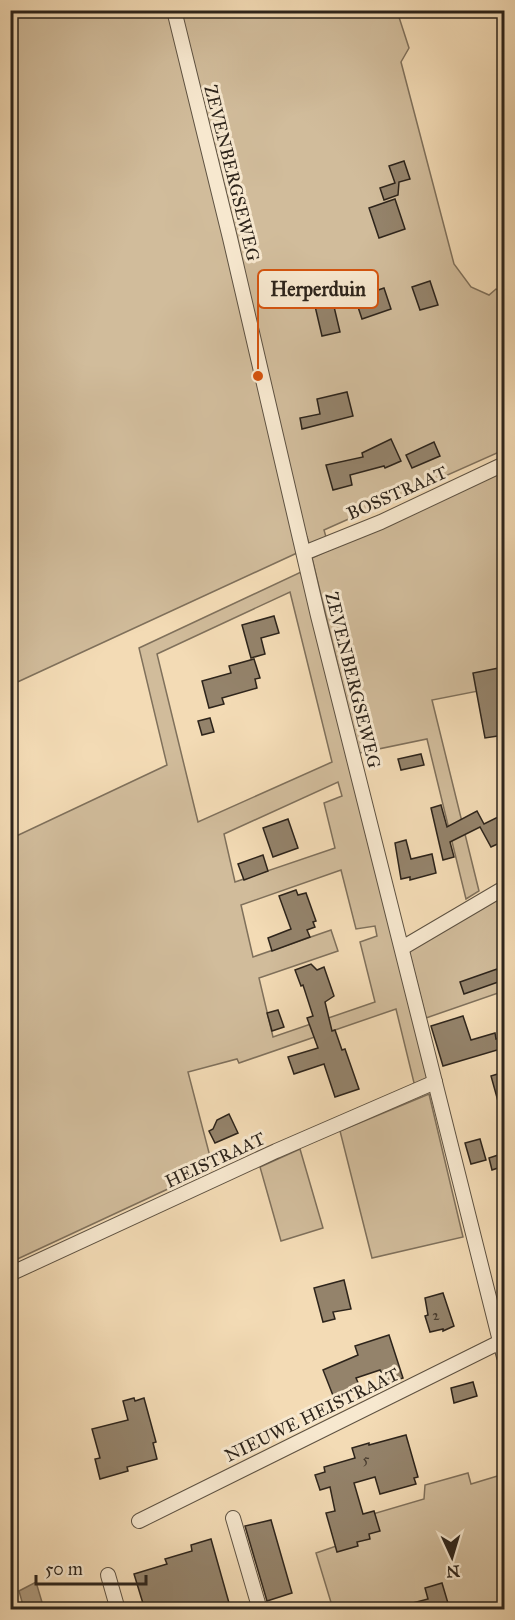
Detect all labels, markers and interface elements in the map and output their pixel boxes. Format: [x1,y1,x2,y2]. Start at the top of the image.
street label: ZEVENBERGSEWEG [199,83,265,263]
callout: Herperduin [258,270,378,308]
text: Herperduin [270,277,366,302]
street label: BOSSTRAAT [343,461,451,525]
street label: ZEVENBERGSEWEG [320,590,386,770]
street label: HEISTRAAT [162,1127,268,1193]
house number: 2 [432,1306,440,1324]
street label: NIEUWE HEISTRAAT [221,1363,403,1467]
house number: 5 [363,1450,370,1468]
north arrow [422,1527,482,1587]
scale bar [36,1548,146,1586]
text: 50 m [45,1558,83,1580]
text: N [445,1562,460,1581]

